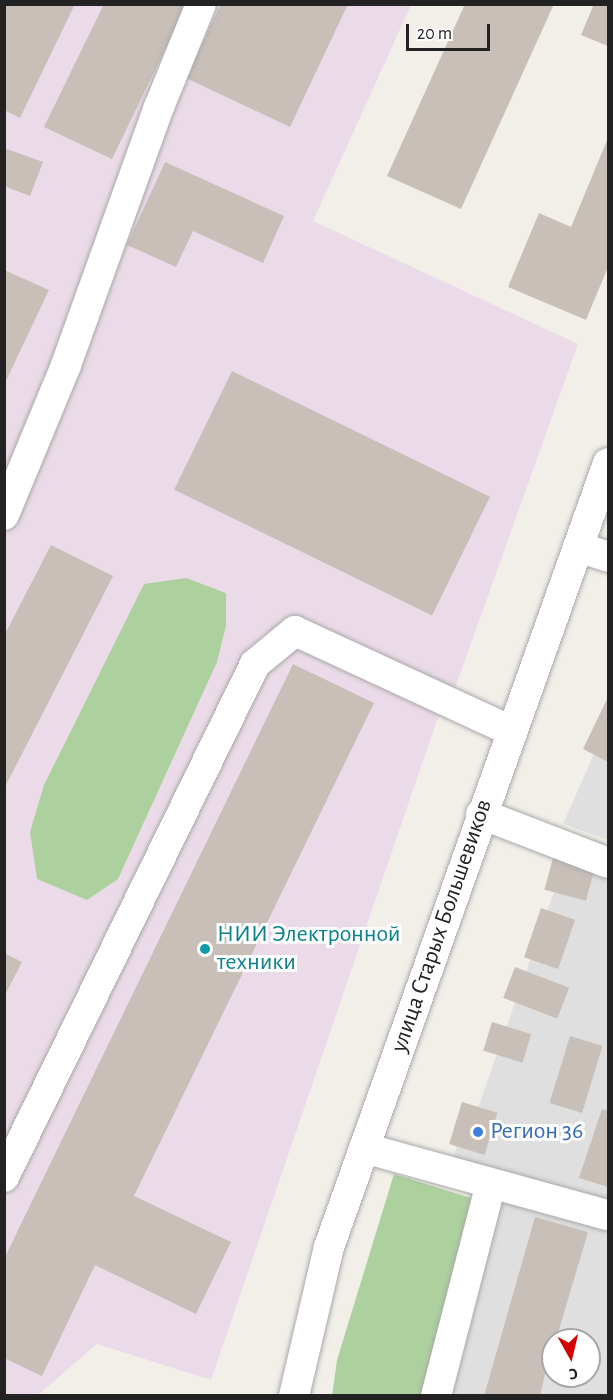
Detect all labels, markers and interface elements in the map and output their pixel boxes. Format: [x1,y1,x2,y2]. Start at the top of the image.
scale bar [409,12,493,50]
text: 20 m [417,25,452,43]
street label: улица Старых Большевиков [385,796,499,1056]
place label: НИИ Электронной техники [217,921,401,977]
marker: НИИ Электронной техники [198,942,212,956]
place label: Регион 36 [490,1118,583,1146]
marker: Регион 36 [471,1125,485,1139]
north arrow [541,1328,601,1388]
text: С [568,1365,579,1382]

